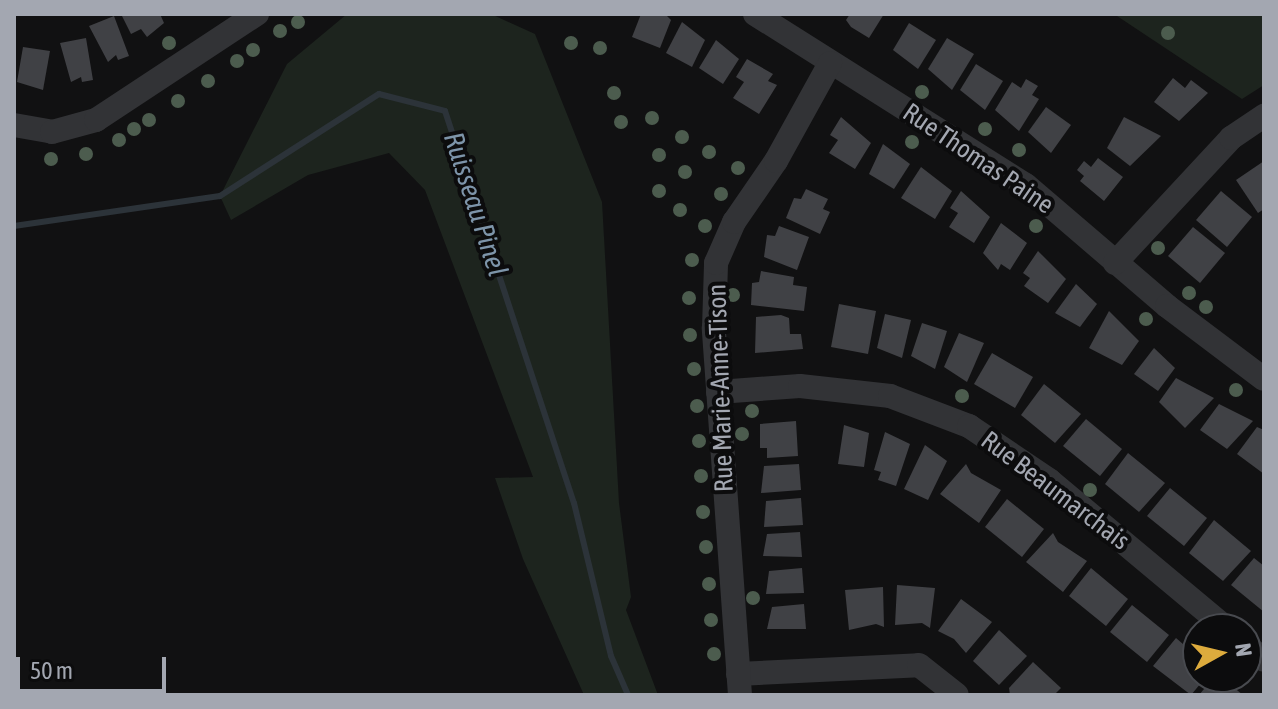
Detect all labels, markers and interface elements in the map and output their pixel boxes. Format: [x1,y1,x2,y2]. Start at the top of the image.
street label: Rue Thomas Paine [897,97,1059,221]
water label: Ruisseau Pinel [437,128,515,280]
street label: Rue Marie-Anne-Tison [702,283,740,493]
street label: Rue Beaumarchais [975,425,1135,557]
north arrow [1182,613,1262,693]
scale bar [20,641,170,691]
text: N [1230,642,1258,658]
text: 50 m [30,657,73,684]

